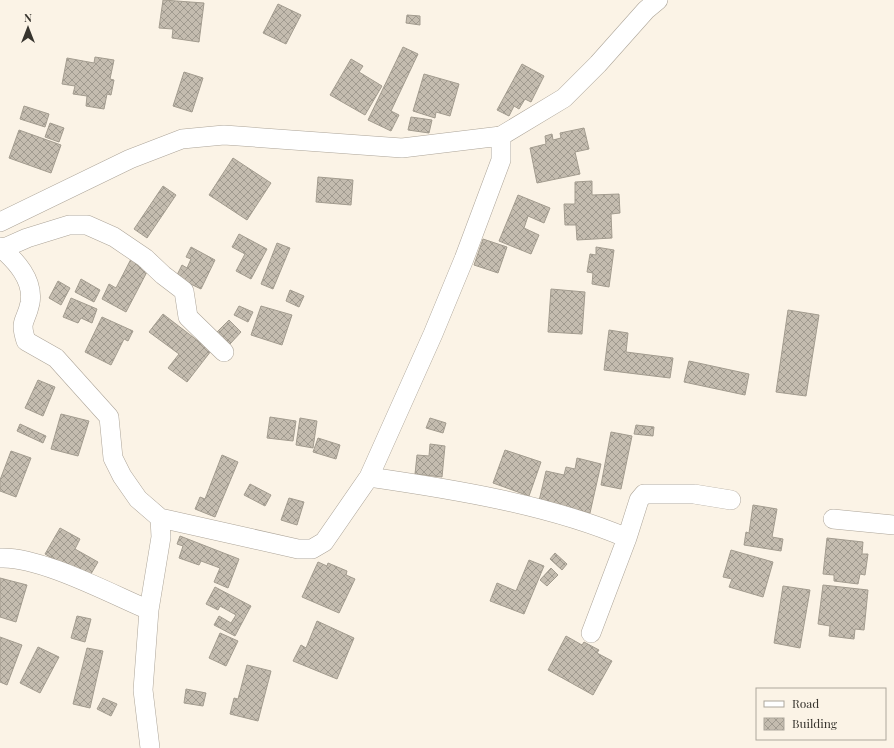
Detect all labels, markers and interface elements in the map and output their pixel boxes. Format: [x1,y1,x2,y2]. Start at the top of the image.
north arrow [8,8,48,48]
text: N [24,10,32,25]
legend [756,688,886,740]
text: Road [792,695,819,711]
text: Building [792,715,838,731]

